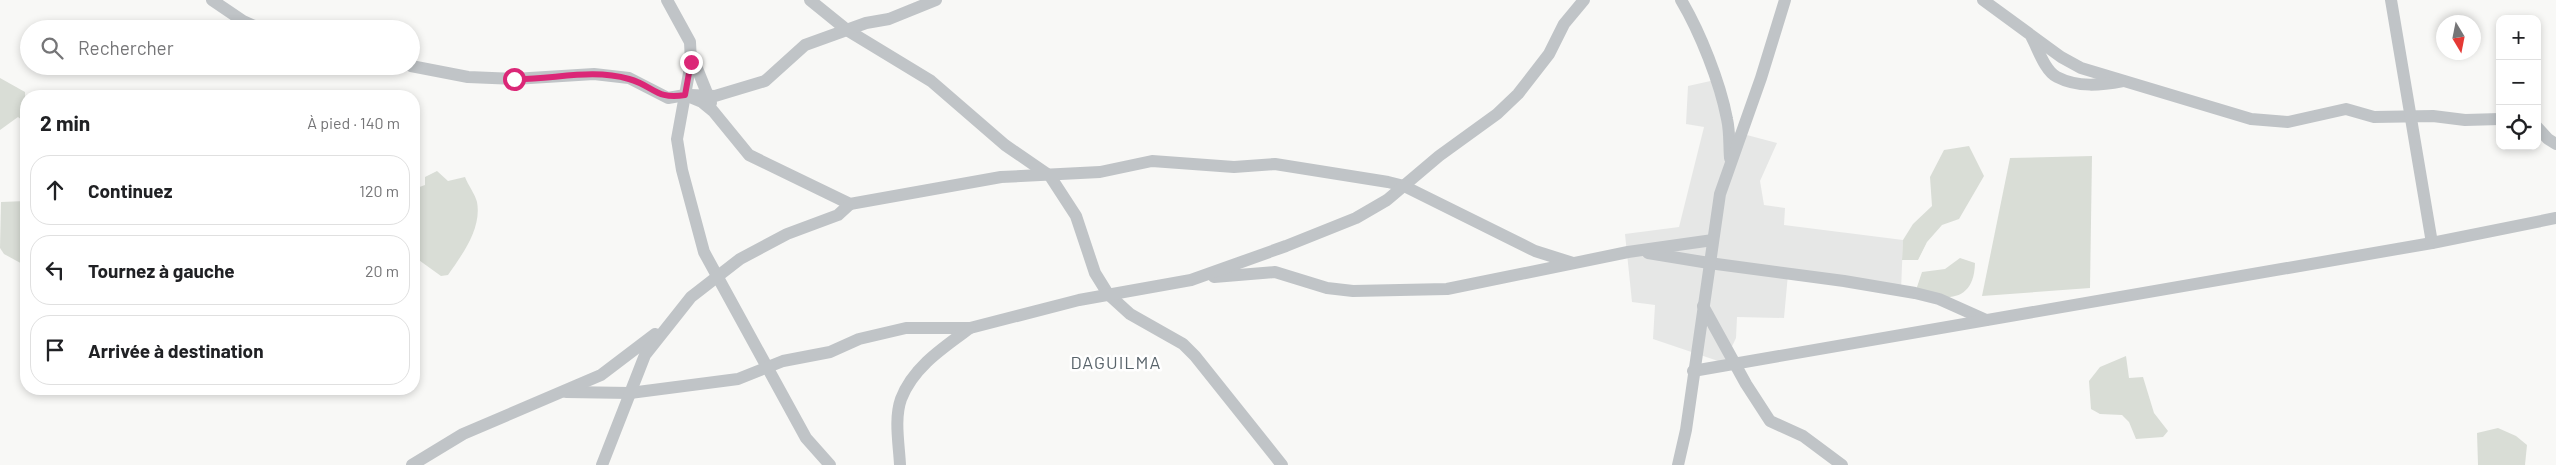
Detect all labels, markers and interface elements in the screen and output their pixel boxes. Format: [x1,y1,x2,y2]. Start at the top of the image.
north arrow [2436,15,2481,60]
map controls [2496,15,2541,150]
button: + [2496,15,2541,60]
search box [20,20,420,75]
icon: search [38,34,66,62]
text: Rechercher [78,36,174,59]
route end [680,51,703,74]
button: − [2496,60,2541,105]
route start [503,68,526,91]
button: locate [2496,105,2541,150]
text: 2 min [40,110,90,135]
text: À pied · 140 m [307,113,400,132]
icon: ahead [41,176,69,204]
text: Continuez [88,179,172,202]
text: 120 m [359,181,399,200]
icon: left [41,256,69,284]
text: Tournez à gauche [88,259,235,282]
text: 20 m [365,261,399,280]
icon: arrive [41,336,69,364]
text: Arrivée à destination [88,339,264,362]
district label: DAGUILMA [1071,351,1161,373]

